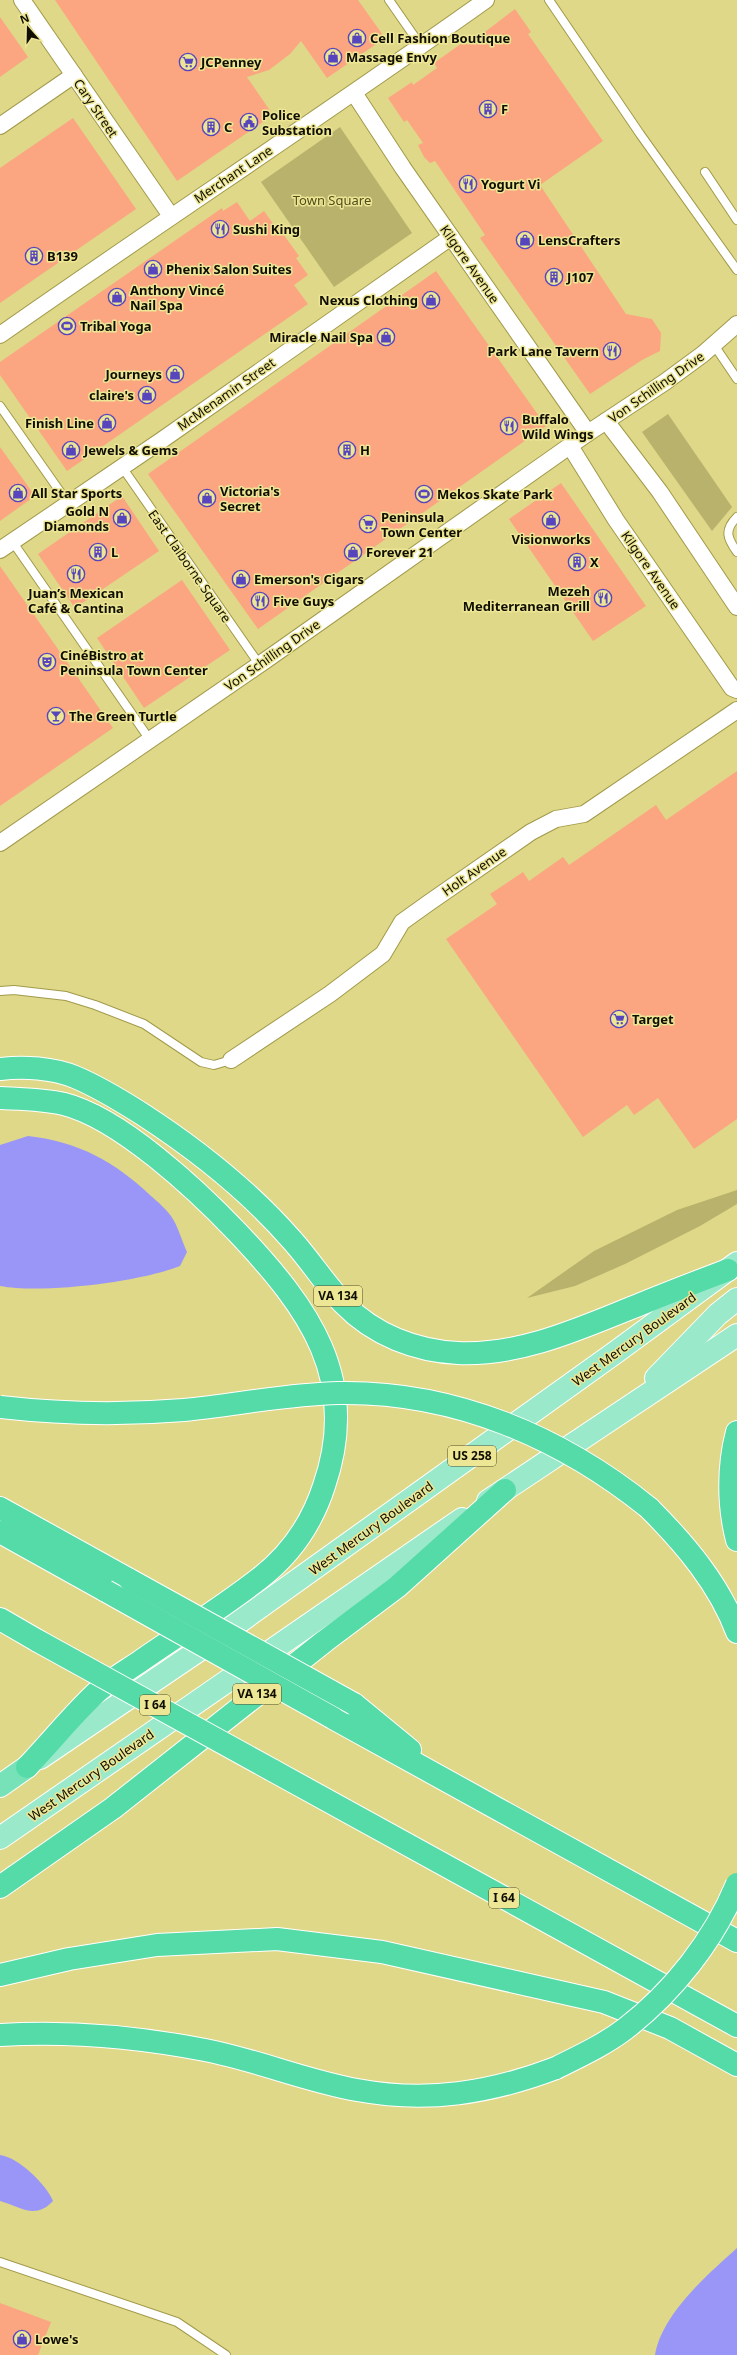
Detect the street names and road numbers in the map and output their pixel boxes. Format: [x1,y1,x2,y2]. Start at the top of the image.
street label: Cary Street [70,75,122,141]
street label: Merchant Lane [190,141,276,207]
street label: Kilgore Avenue [436,221,504,307]
street label: Von Schilling Drive [604,347,708,427]
street label: McMenamin Street [173,353,279,435]
street label: East Claiborne Square [144,506,236,626]
street label: Kilgore Avenue [617,527,685,613]
street label: Von Schilling Drive [220,615,324,695]
street label: Holt Avenue [438,842,510,900]
road number: VA 134 [314,1286,362,1306]
street label: West Mercury Boulevard [568,1288,700,1390]
road number: US 258 [448,1446,496,1466]
street label: West Mercury Boulevard [305,1477,437,1579]
road number: VA 134 [233,1684,281,1704]
road number: I 64 [140,1695,170,1715]
street label: West Mercury Boulevard [25,1725,157,1825]
road number: I 64 [489,1888,519,1908]

